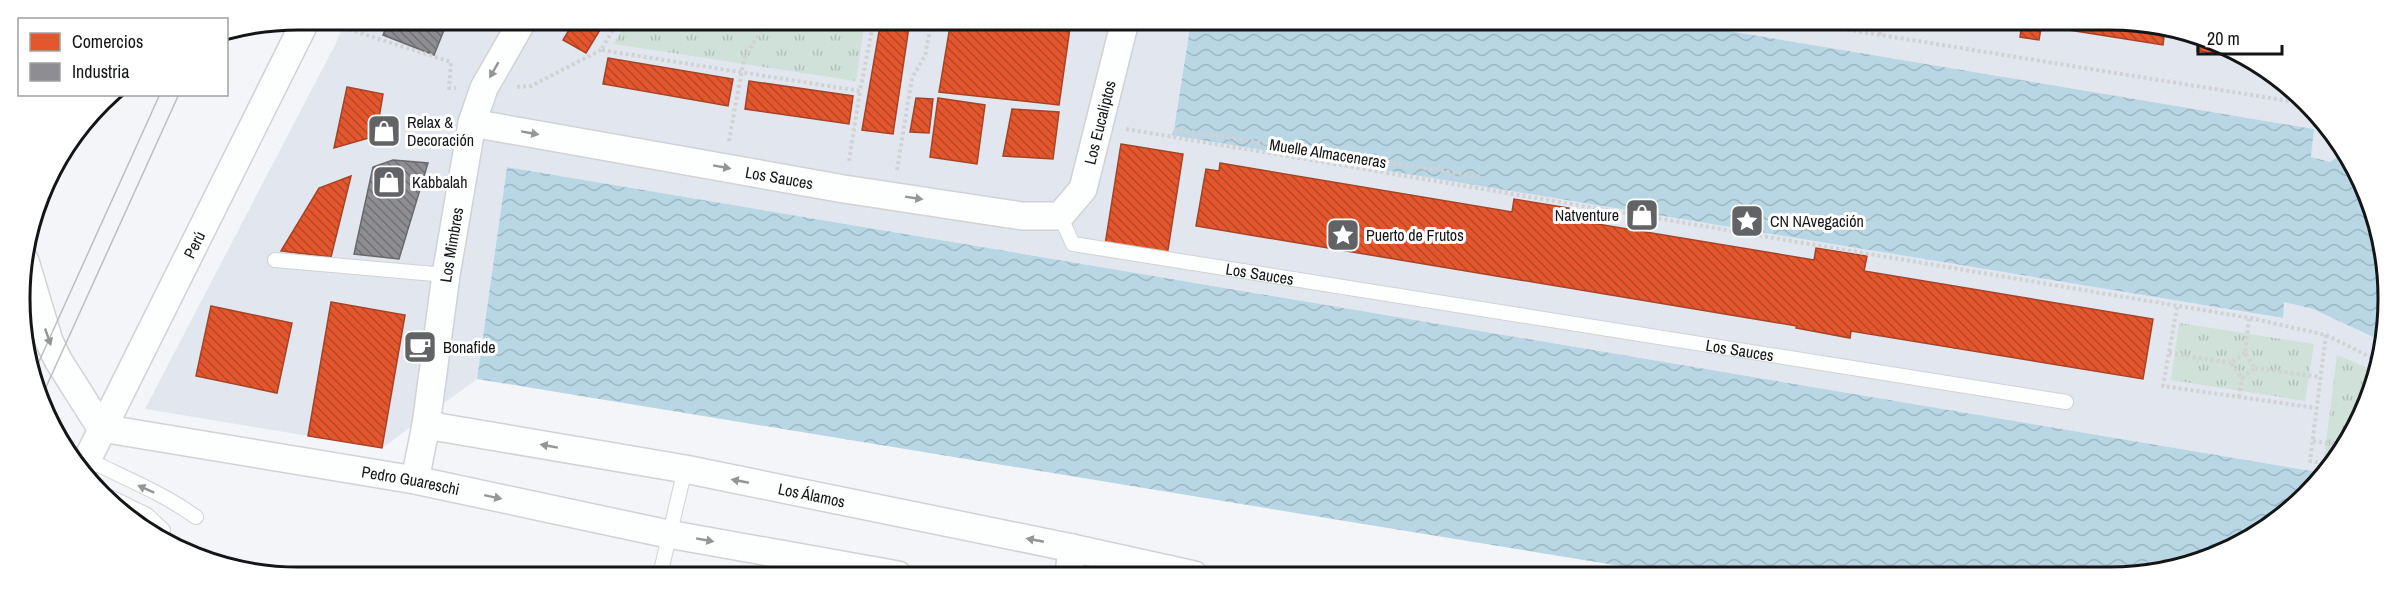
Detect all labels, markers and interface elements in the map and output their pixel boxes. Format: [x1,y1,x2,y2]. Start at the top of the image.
legend [18,18,228,96]
scale bar [2198,18,2282,56]
text: 20 m [2207,26,2240,51]
text: Comercios [72,29,143,54]
text: Industria [72,59,129,84]
one-way arrow [489,62,499,79]
street label: Los Eucaliptos [1079,78,1121,167]
place label: Relax & Decoración [407,111,474,151]
shop icon: Relax & Decoración [366,113,402,149]
one-way arrow [520,129,539,138]
street label: Muelle Almaceneras [1268,133,1388,173]
street label: Los Sauces [744,161,815,194]
one-way arrow [712,163,731,172]
shop icon: Kabbalah [371,164,407,200]
place label: Kabbalah [412,171,467,193]
one-way arrow [905,194,924,203]
shop icon: Natventure [1624,197,1660,233]
place icon: CN NAvegación [1729,203,1765,239]
place label: Natventure [1555,204,1619,226]
street label: Los Mimbres [434,206,468,284]
place label: CN NAvegación [1770,210,1864,232]
place icon: Puerto de Frutos [1325,217,1361,253]
place label: Puerto de Frutos [1366,224,1464,246]
street label: Perú [178,227,210,262]
street label: Los Sauces [1224,257,1295,290]
one-way arrow [44,328,54,346]
cafe icon: Bonafide [402,329,438,365]
street label: Los Sauces [1704,334,1775,366]
place label: Bonafide [443,336,496,358]
one-way arrow [539,441,558,450]
street label: Pedro Guareschi [360,460,462,500]
one-way arrow [731,476,750,485]
street label: Los Álamos [776,477,847,512]
one-way arrow [137,484,154,493]
one-way arrow [484,493,503,502]
one-way arrow [1025,535,1044,544]
one-way arrow [695,536,714,545]

